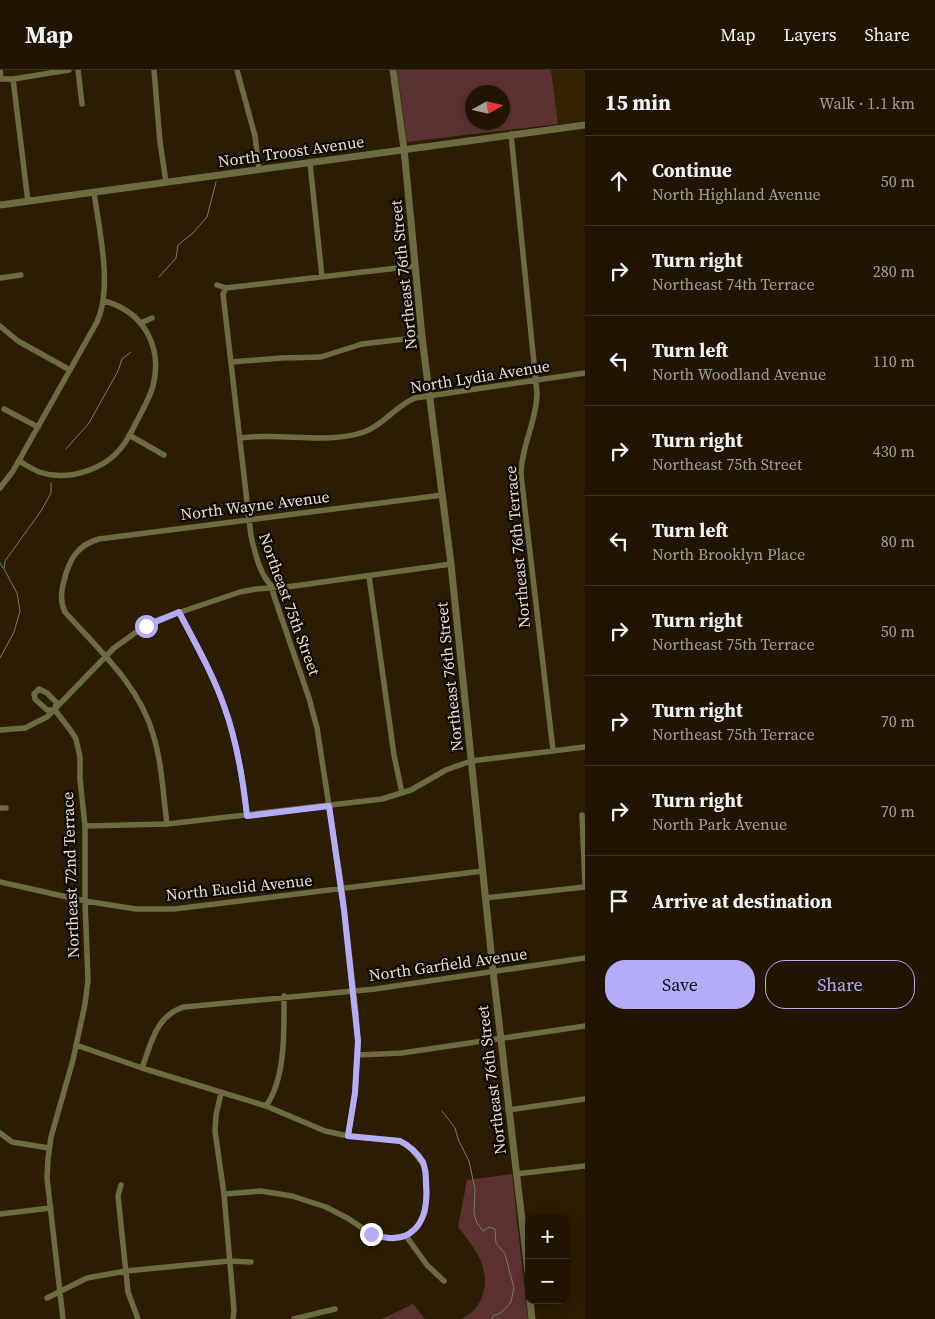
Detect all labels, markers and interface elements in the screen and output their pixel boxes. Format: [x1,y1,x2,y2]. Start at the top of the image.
text: Map [25,18,73,51]
text: Map [720,22,755,47]
text: Layers [783,22,836,47]
text: Share [864,22,910,47]
north arrow [465,85,510,130]
text: 15 min [605,88,671,117]
text: Walk · 1.1 km [819,92,915,114]
street label: North Troost Avenue [216,130,366,172]
text: Continue [652,157,732,183]
icon: ahead [605,167,633,195]
text: 50 m [881,170,915,192]
text: North Highland Avenue [652,183,821,205]
street label: Northeast 76th Street [384,198,422,351]
text: Turn right [652,247,743,273]
icon: right [605,257,633,285]
text: 280 m [873,260,915,282]
text: Northeast 74th Terrace [652,273,815,295]
text: Turn left [652,337,728,363]
icon: left [605,347,633,375]
text: 110 m [873,350,915,372]
street label: North Lydia Avenue [409,354,551,398]
text: North Woodland Avenue [652,363,826,385]
text: Turn right [652,427,743,453]
icon: right [605,437,633,465]
text: 430 m [873,440,915,462]
text: Northeast 75th Street [652,453,802,475]
street label: Northeast 76th Terrace [499,465,535,629]
street label: North Wayne Avenue [179,485,331,525]
text: Turn left [652,517,728,543]
icon: left [605,527,633,555]
street label: Northeast 75th Street [254,530,326,679]
text: 80 m [881,530,915,552]
text: North Brooklyn Place [652,543,805,565]
street label: Northeast 76th Street [430,600,468,753]
text: Turn right [652,607,743,633]
route start [135,615,158,638]
icon: right [605,617,633,645]
text: 50 m [881,620,915,642]
text: Northeast 75th Terrace [652,633,815,655]
text: Turn right [652,697,743,723]
icon: right [605,707,633,735]
text: 70 m [881,710,915,732]
text: Northeast 75th Terrace [652,723,815,745]
text: Turn right [652,787,743,813]
street label: Northeast 72nd Terrace [56,791,84,959]
icon: right [605,797,633,825]
text: 70 m [881,800,915,822]
text: North Park Avenue [652,813,787,835]
street label: North Euclid Avenue [165,868,313,906]
icon: arrive [605,887,633,915]
text: Arrive at destination [652,888,832,914]
street label: North Garfield Avenue [367,942,529,986]
button: Save [605,960,755,1009]
button: Share [765,960,915,1009]
street label: Northeast 76th Street [471,1003,511,1156]
map controls [525,1214,570,1304]
button: + [525,1214,570,1259]
route end [360,1223,383,1246]
button: − [525,1259,570,1304]

